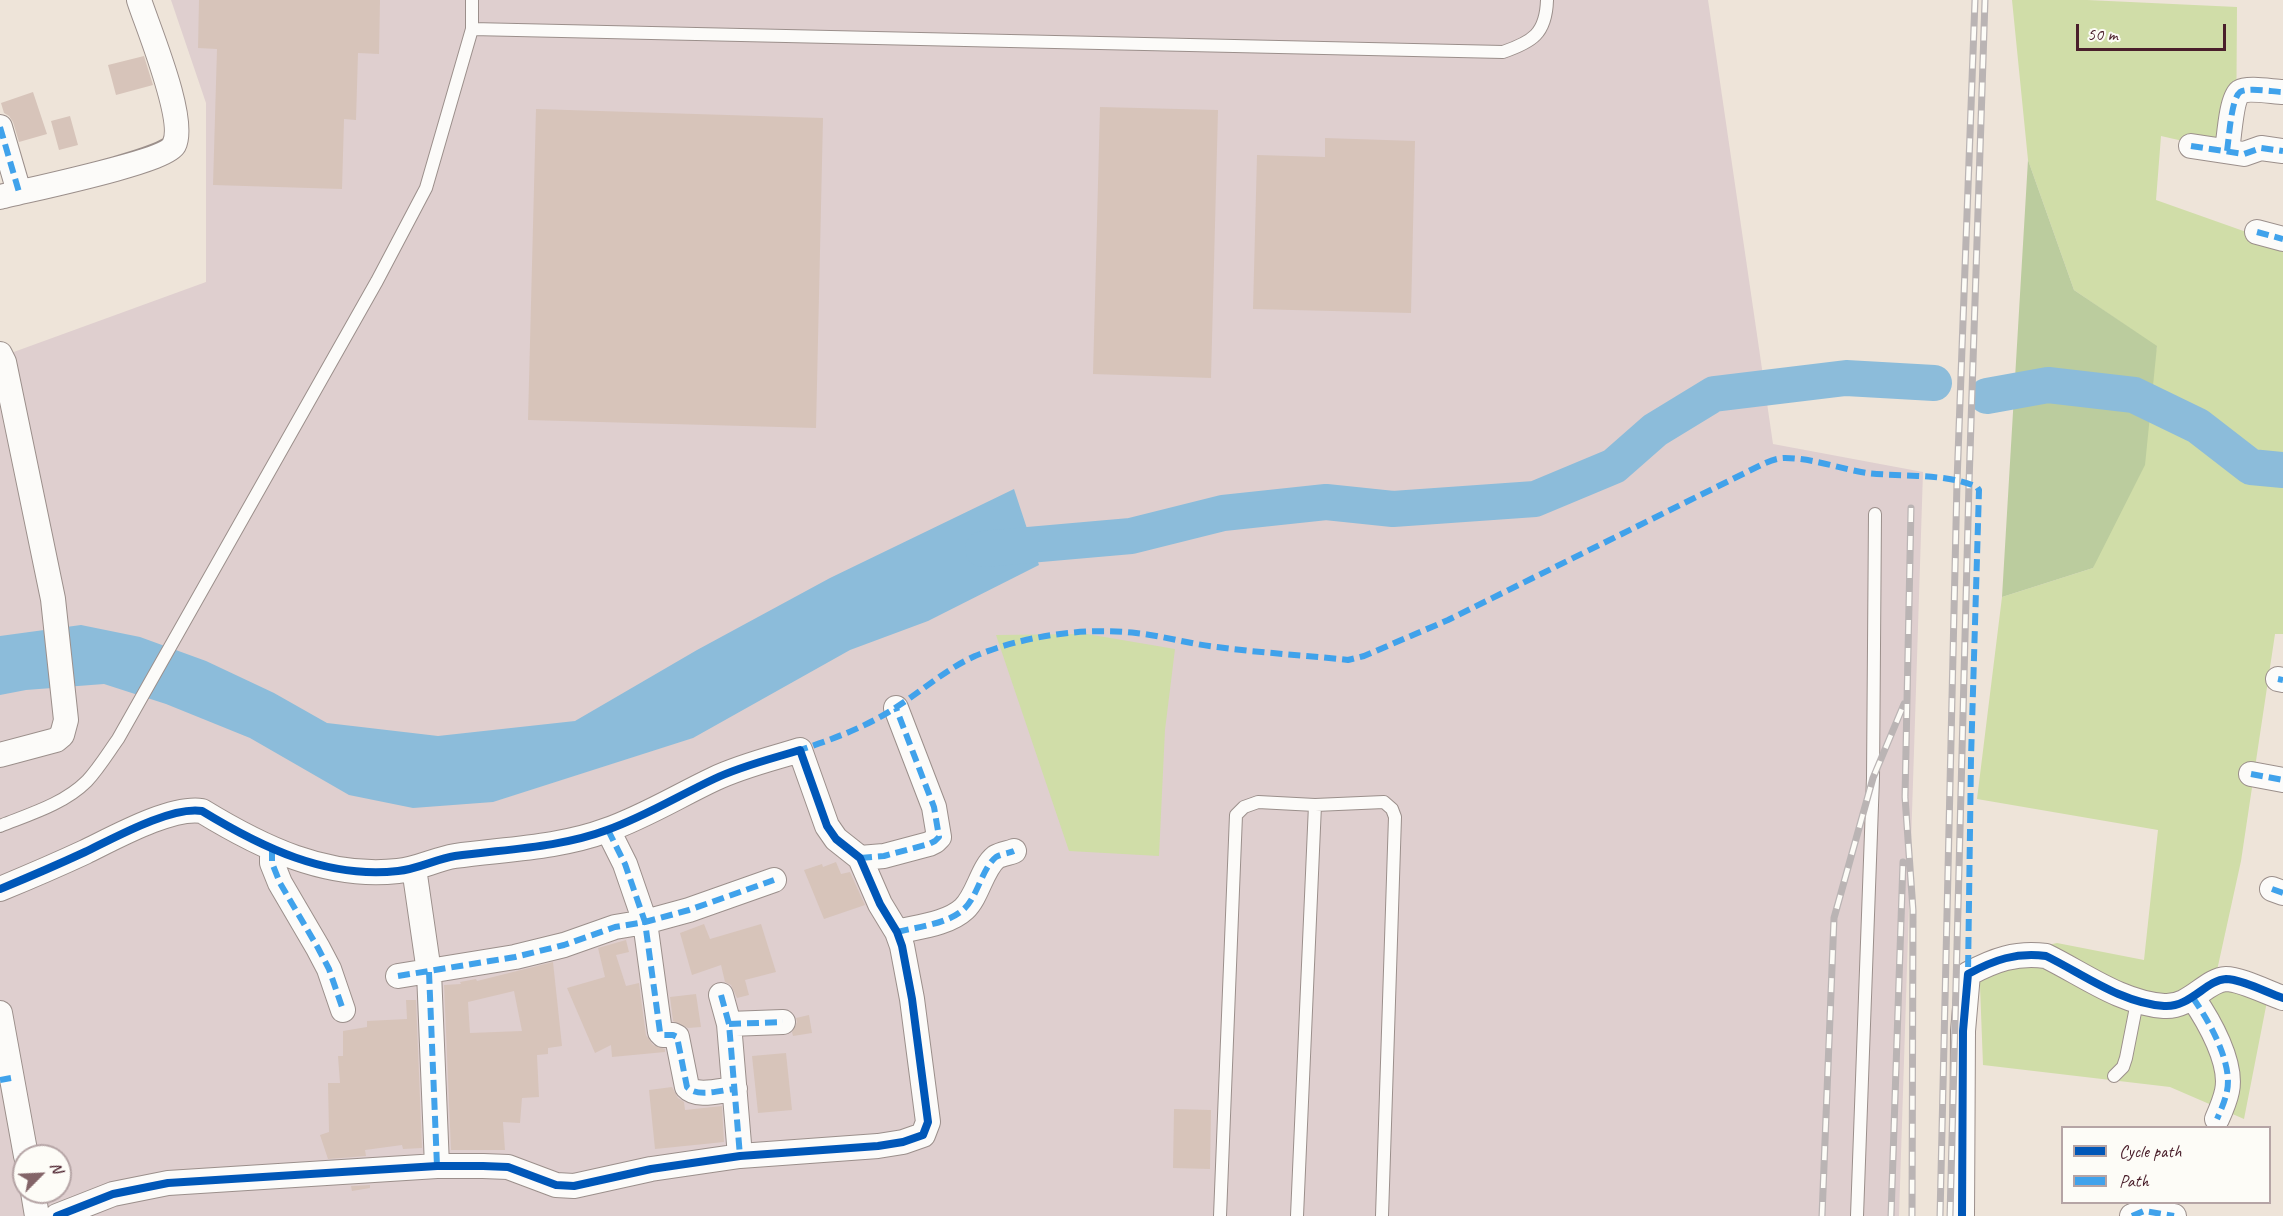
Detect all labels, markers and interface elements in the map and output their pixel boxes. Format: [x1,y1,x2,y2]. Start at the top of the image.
scale bar [2079,12,2229,50]
text: 50 m [2087,23,2118,45]
legend [2061,1126,2271,1204]
text: Cycle path [2119,1140,2181,1162]
north arrow [12,1144,72,1204]
text: N [45,1159,68,1176]
text: Path [2119,1170,2149,1192]

